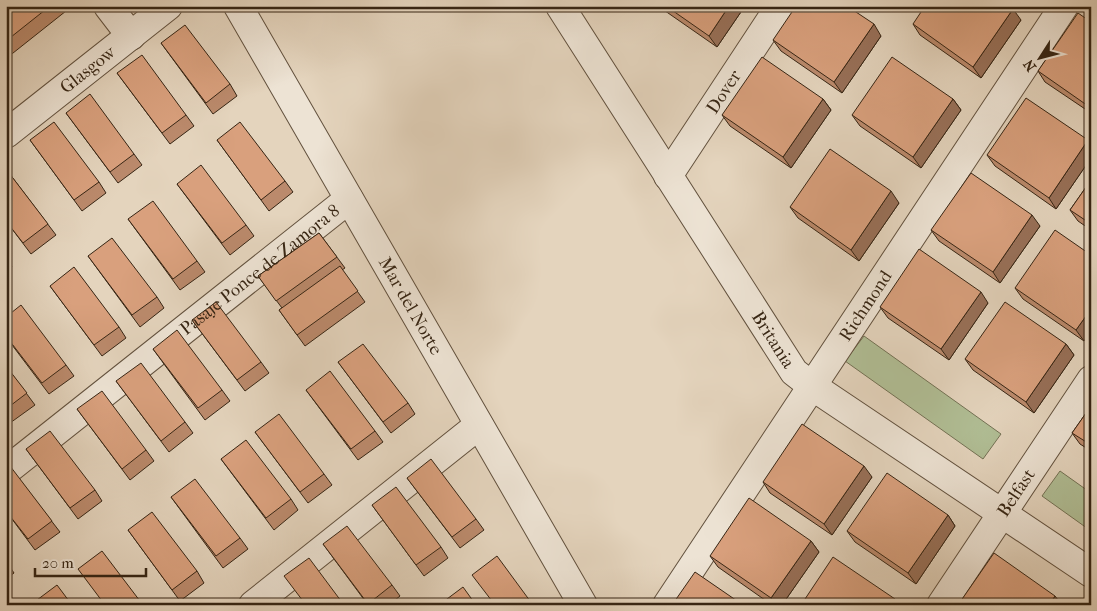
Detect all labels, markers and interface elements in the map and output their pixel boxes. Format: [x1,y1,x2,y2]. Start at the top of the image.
north arrow [1014,32,1064,82]
street label: Glasgow [56,41,120,98]
text: N [1020,56,1040,75]
street label: Dover [702,66,746,118]
street label: Pasaje Ponce de Zamora 8 [176,200,344,340]
street label: Mar del Norte [374,253,447,359]
street label: Richmond [835,267,897,345]
street label: Britania [747,308,799,373]
street label: Belfast [993,465,1040,521]
scale bar [35,546,146,578]
text: 20 m [42,554,74,572]

